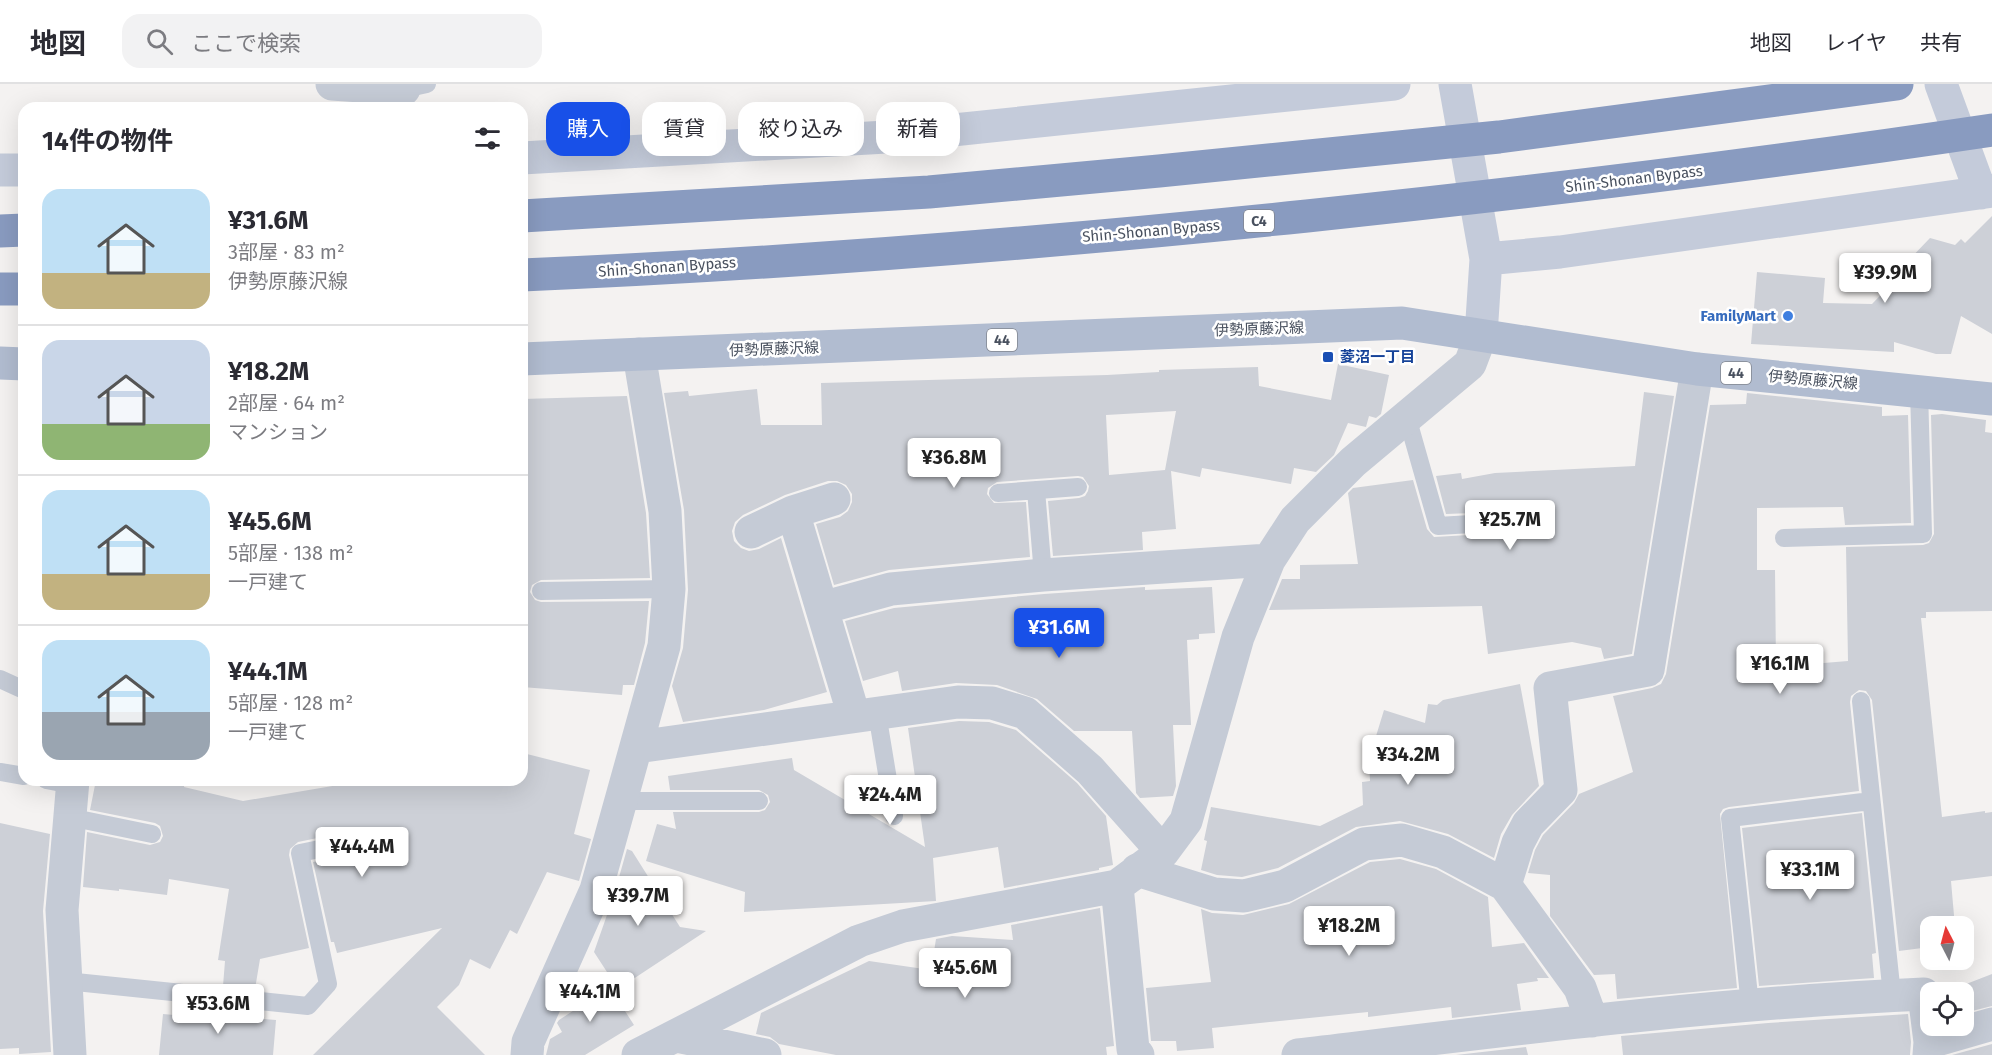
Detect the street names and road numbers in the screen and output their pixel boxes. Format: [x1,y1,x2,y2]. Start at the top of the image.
street label: Shin-Shonan Bypass [1564,162,1704,196]
road number: C4 [1244,210,1274,232]
street label: Shin-Shonan Bypass [1081,216,1221,246]
street label: Shin-Shonan Bypass [598,253,736,281]
street label: 伊勢原藤沢線 [1214,318,1304,340]
road number: 44 [987,329,1017,351]
street label: 伊勢原藤沢線 [729,338,819,360]
road number: 44 [1721,362,1751,384]
street label: 伊勢原藤沢線 [1767,367,1859,393]

